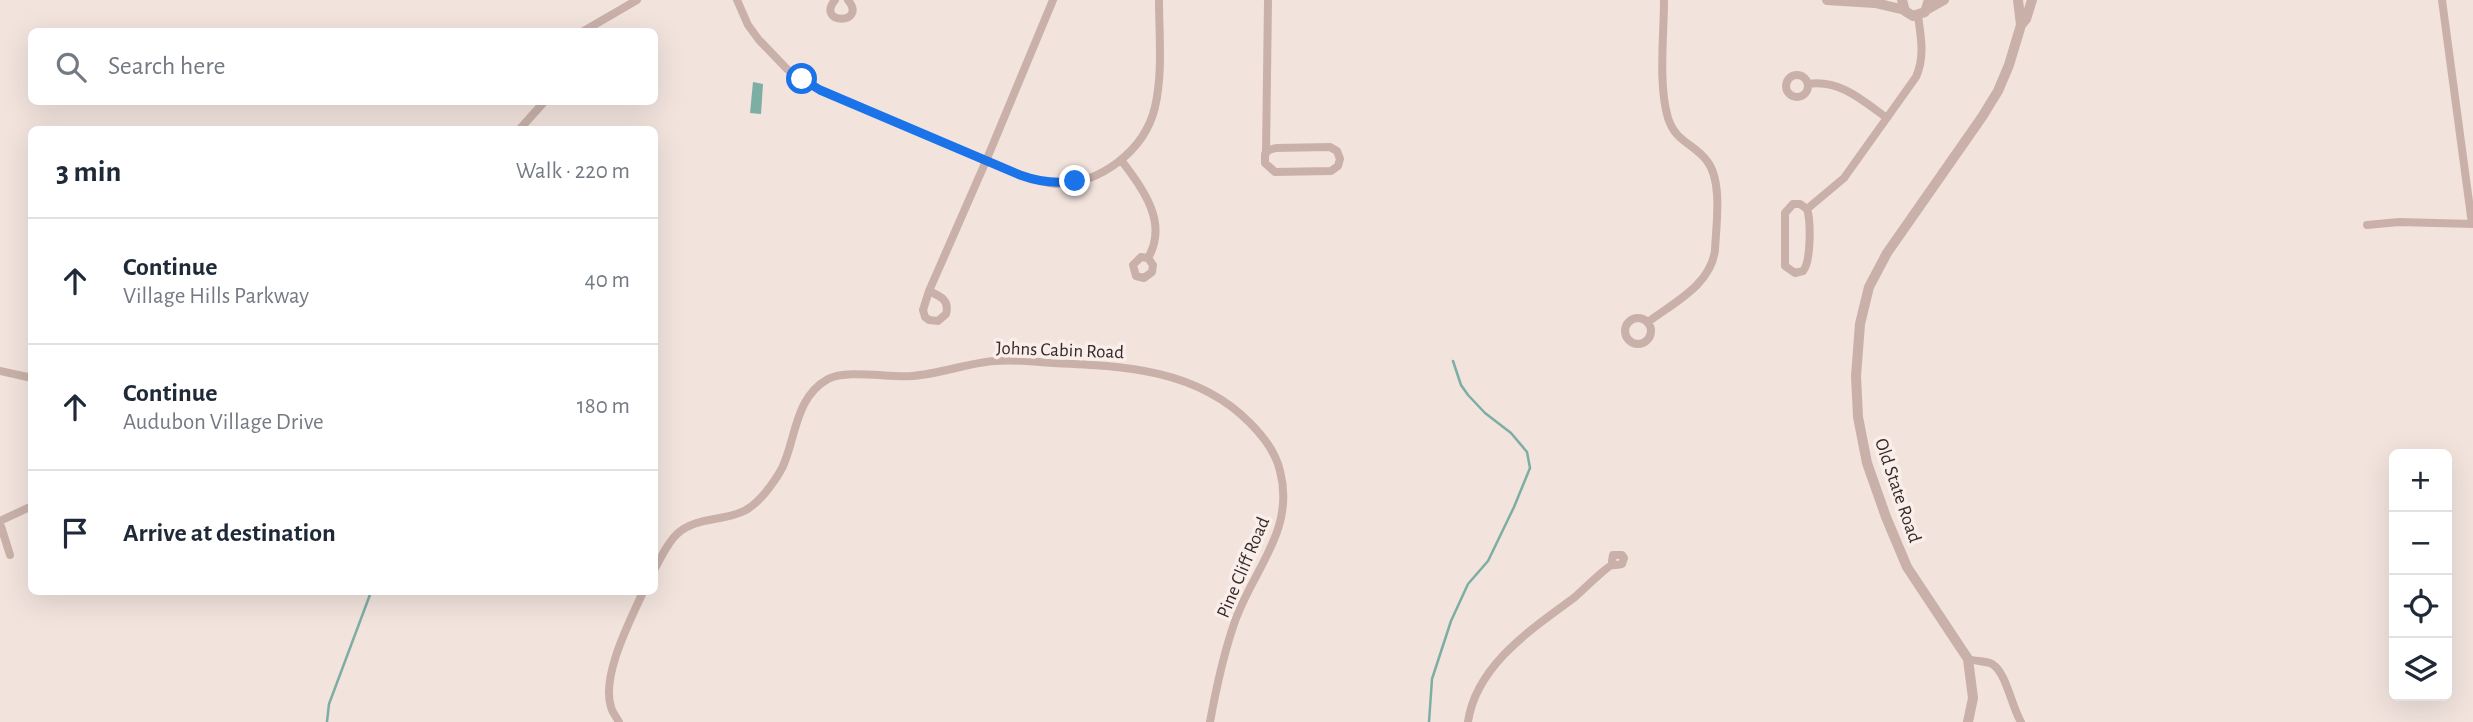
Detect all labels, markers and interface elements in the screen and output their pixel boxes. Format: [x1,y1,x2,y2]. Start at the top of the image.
search box [28,28,658,105]
icon: search [52,48,90,86]
text: Search here [108,53,226,79]
route start [786,63,817,94]
text: 3 min [56,157,121,187]
text: Walk · 220 m [516,160,630,183]
route end [1059,165,1090,196]
text: Continue [123,254,218,280]
icon: ahead [56,262,94,300]
text: 40 m [585,269,630,292]
text: Village Hills Parkway [123,285,309,308]
street label: Johns Cabin Road [996,339,1125,362]
text: Continue [123,380,218,406]
icon: ahead [56,388,94,426]
text: 180 m [577,395,630,418]
text: Audubon Village Drive [123,411,324,434]
street label: Old State Road [1871,436,1924,545]
map controls [2389,449,2452,701]
button: + [2389,449,2452,512]
button: − [2389,512,2452,575]
icon: arrive [56,514,94,552]
street label: Pine Cliff Road [1214,514,1273,621]
text: Arrive at destination [123,520,336,546]
button: locate [2389,575,2452,638]
button: layers [2389,638,2452,701]

